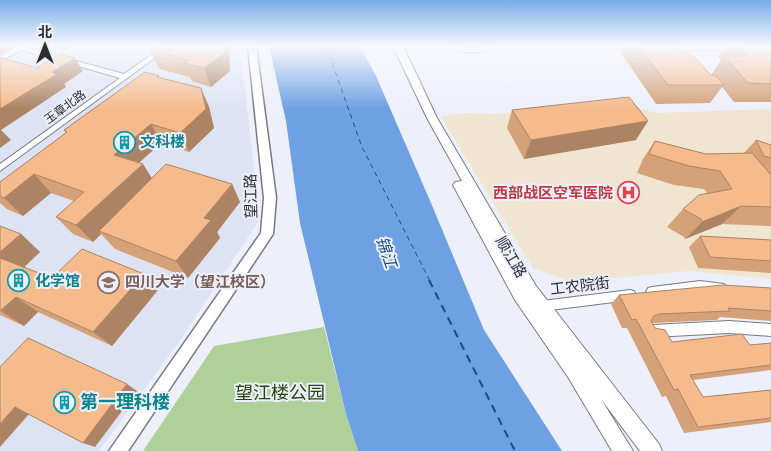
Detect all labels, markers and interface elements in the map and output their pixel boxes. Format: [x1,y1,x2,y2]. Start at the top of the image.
north arrow [20,20,70,70]
text: 北 [38,22,52,41]
street label: 玉章北路 [40,86,89,128]
building icon: 文科楼 [112,130,136,154]
place label: 文科楼 [140,131,185,152]
street label: 望江路 [240,173,261,219]
hospital icon: 西部战区空军医院 [617,181,641,205]
place label: 西部战区空军医院 [493,182,613,203]
street label: 顺江路 [491,232,532,281]
water label: 锦江 [371,233,403,273]
building icon: 化学馆 [7,269,31,293]
place label: 化学馆 [35,270,80,291]
school or university icon: 四川大学（望江校区） [97,270,121,294]
place label: 四川大学（望江校区） [125,271,275,292]
street label: 工农院街 [549,271,611,300]
park label: 望江楼公园 [235,380,325,404]
place label: 第一理科楼 [80,389,170,413]
building icon: 第一理科楼 [52,390,76,414]

